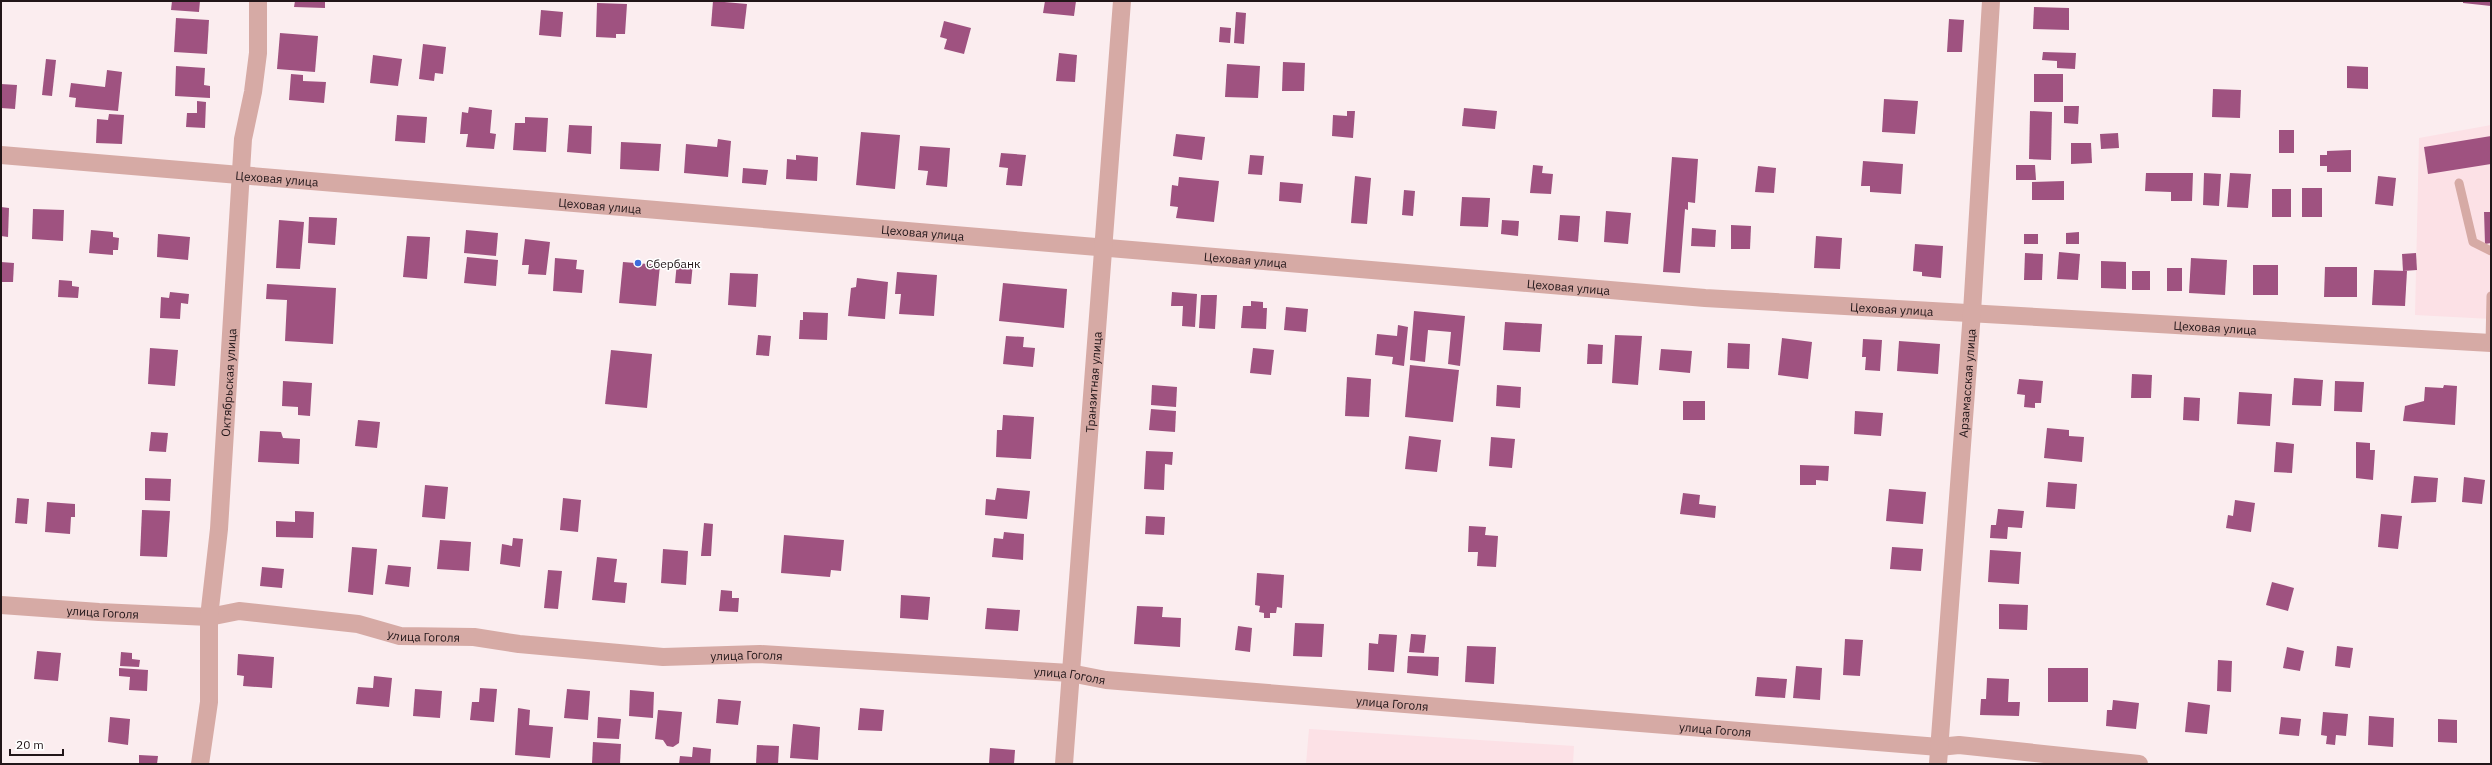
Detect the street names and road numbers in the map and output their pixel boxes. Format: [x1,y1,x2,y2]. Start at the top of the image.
street label: Цеховая улица [235,167,320,189]
street label: Цеховая улица [558,194,643,216]
street label: Цеховая улица [881,221,966,243]
street label: Цеховая улица [1203,248,1288,270]
street label: Цеховая улица [1526,276,1611,298]
street label: Цеховая улица [1850,299,1934,319]
street label: Цеховая улица [2173,317,2258,337]
street label: Октябрьская улица [217,327,239,437]
street label: Арзамасская улица [1955,327,1978,438]
street label: Транзитная улица [1082,330,1104,433]
street label: улица Гоголя [66,602,139,621]
street label: улица Гоголя [386,625,460,644]
street label: улица Гоголя [710,646,783,663]
street label: улица Гоголя [1033,663,1107,687]
street label: улица Гоголя [1356,693,1429,713]
street label: улица Гоголя [1679,719,1752,739]

